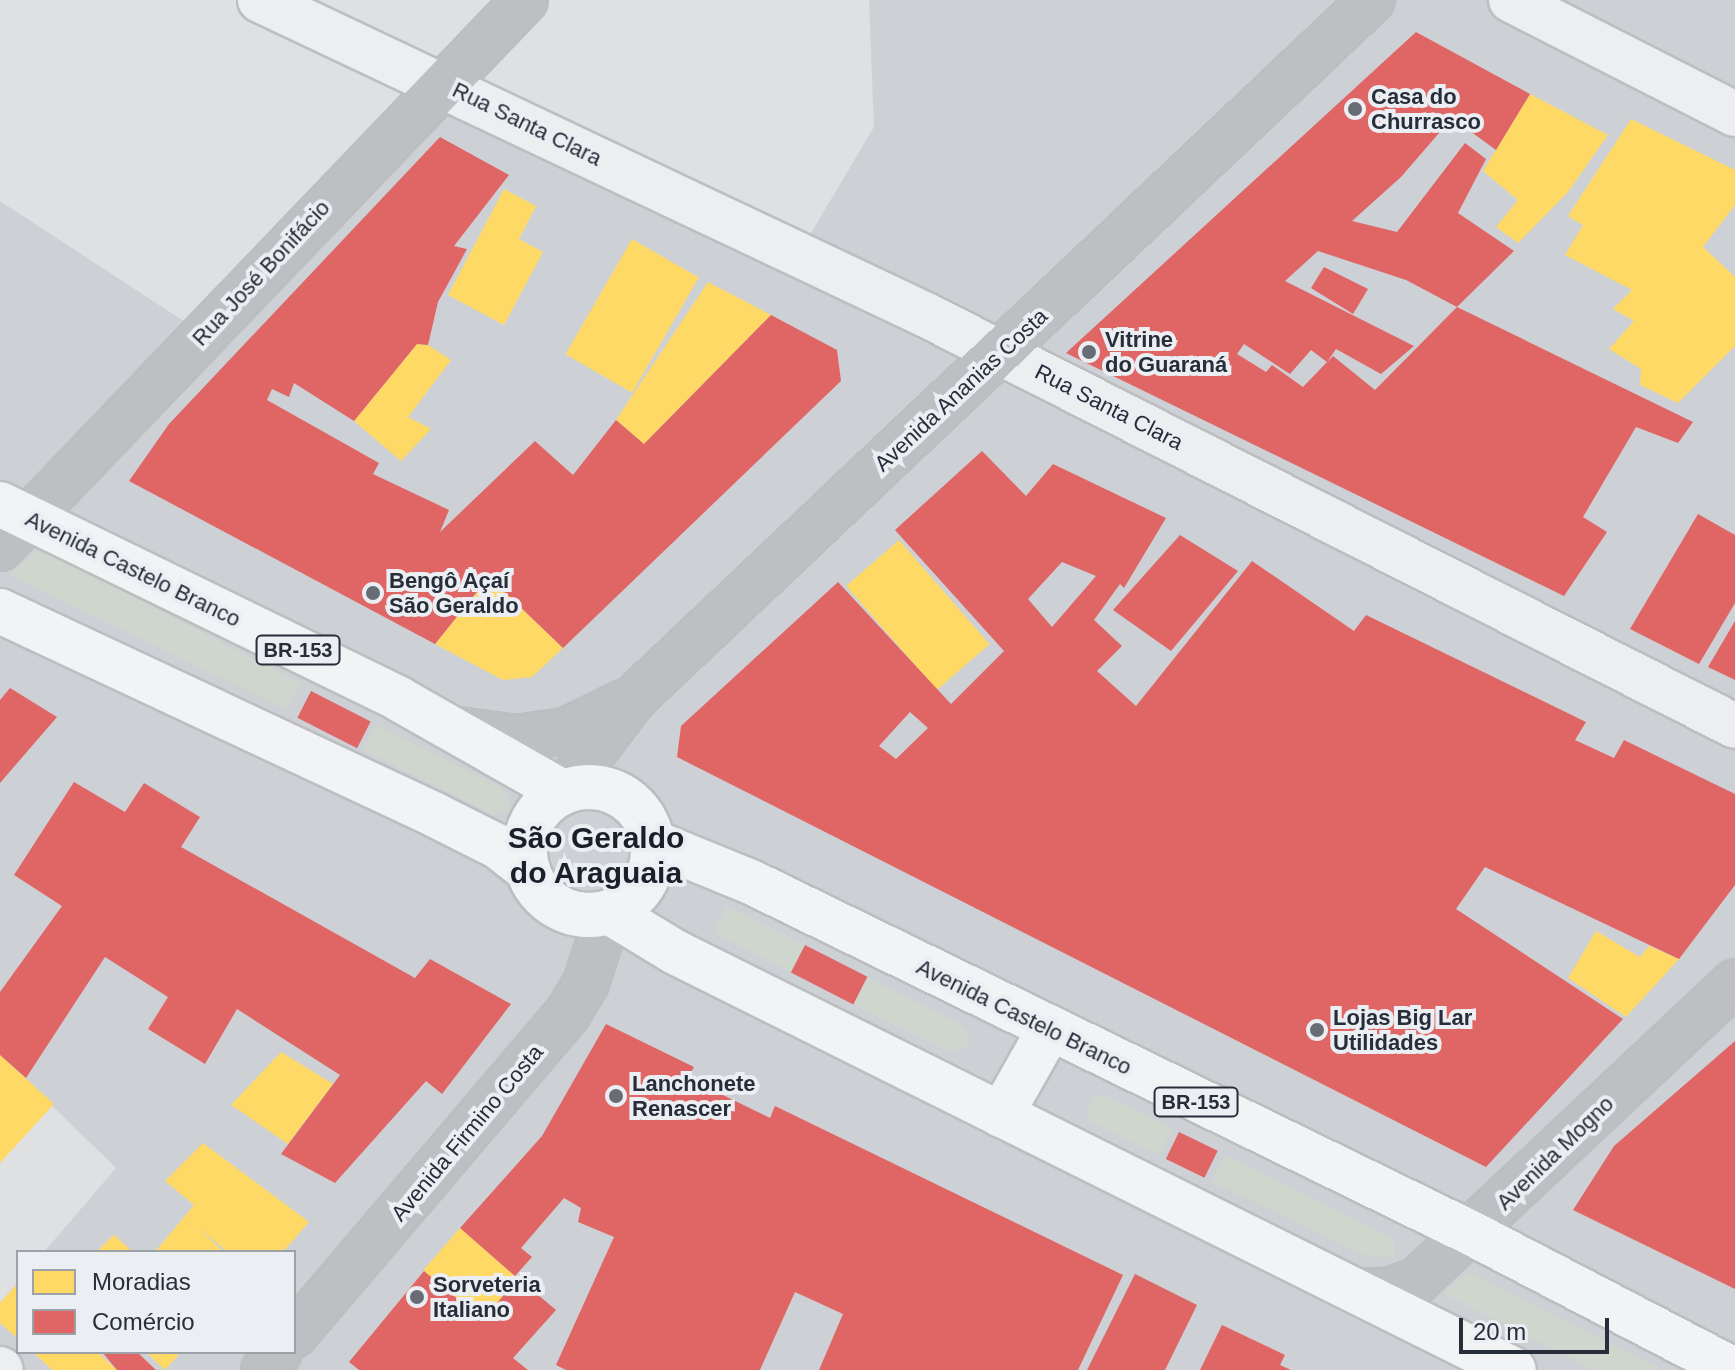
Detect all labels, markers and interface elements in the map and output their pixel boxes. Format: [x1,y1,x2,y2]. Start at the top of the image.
street label: Rua Santa Clara [448,76,606,172]
place label: Casa do Churrasco [1371,83,1481,134]
marker: Casa do Churrasco [1346,100,1364,118]
street label: Rua José Bonifácio [187,195,335,351]
street label: Avenida Ananias Costa [869,302,1053,478]
place label: Vitrine do Guaraná [1105,326,1227,378]
marker: Vitrine do Guaraná [1080,343,1098,361]
street label: Rua Santa Clara [1031,358,1187,456]
street label: Avenida Castelo Branco [21,505,245,633]
place label: Bengô Açaí São Geraldo [389,567,519,618]
marker: Bengô Açaí São Geraldo [364,584,382,602]
road number: BR-153 [254,634,342,666]
district label: São Geraldo do Araguaia [508,820,684,890]
street label: Avenida Castelo Branco [912,953,1136,1081]
place label: Lojas Big Lar Utilidades [1333,1004,1472,1056]
marker: Lojas Big Lar Utilidades [1308,1021,1326,1039]
street label: Avenida Firmino Costa [385,1039,549,1227]
place label: Lanchonete Renascer [632,1070,755,1122]
road number: BR-153 [1152,1086,1240,1118]
marker: Lanchonete Renascer [607,1087,625,1105]
street label: Avenida Mogno [1491,1091,1619,1215]
legend [16,1250,296,1354]
text: Moradias [92,1268,191,1295]
place label: Sorveteria Italiano [433,1271,541,1322]
marker: Sorveteria Italiano [408,1288,426,1306]
scale bar [1463,1302,1613,1352]
text: Comércio [92,1308,195,1335]
text: 20 m [1473,1318,1526,1345]

